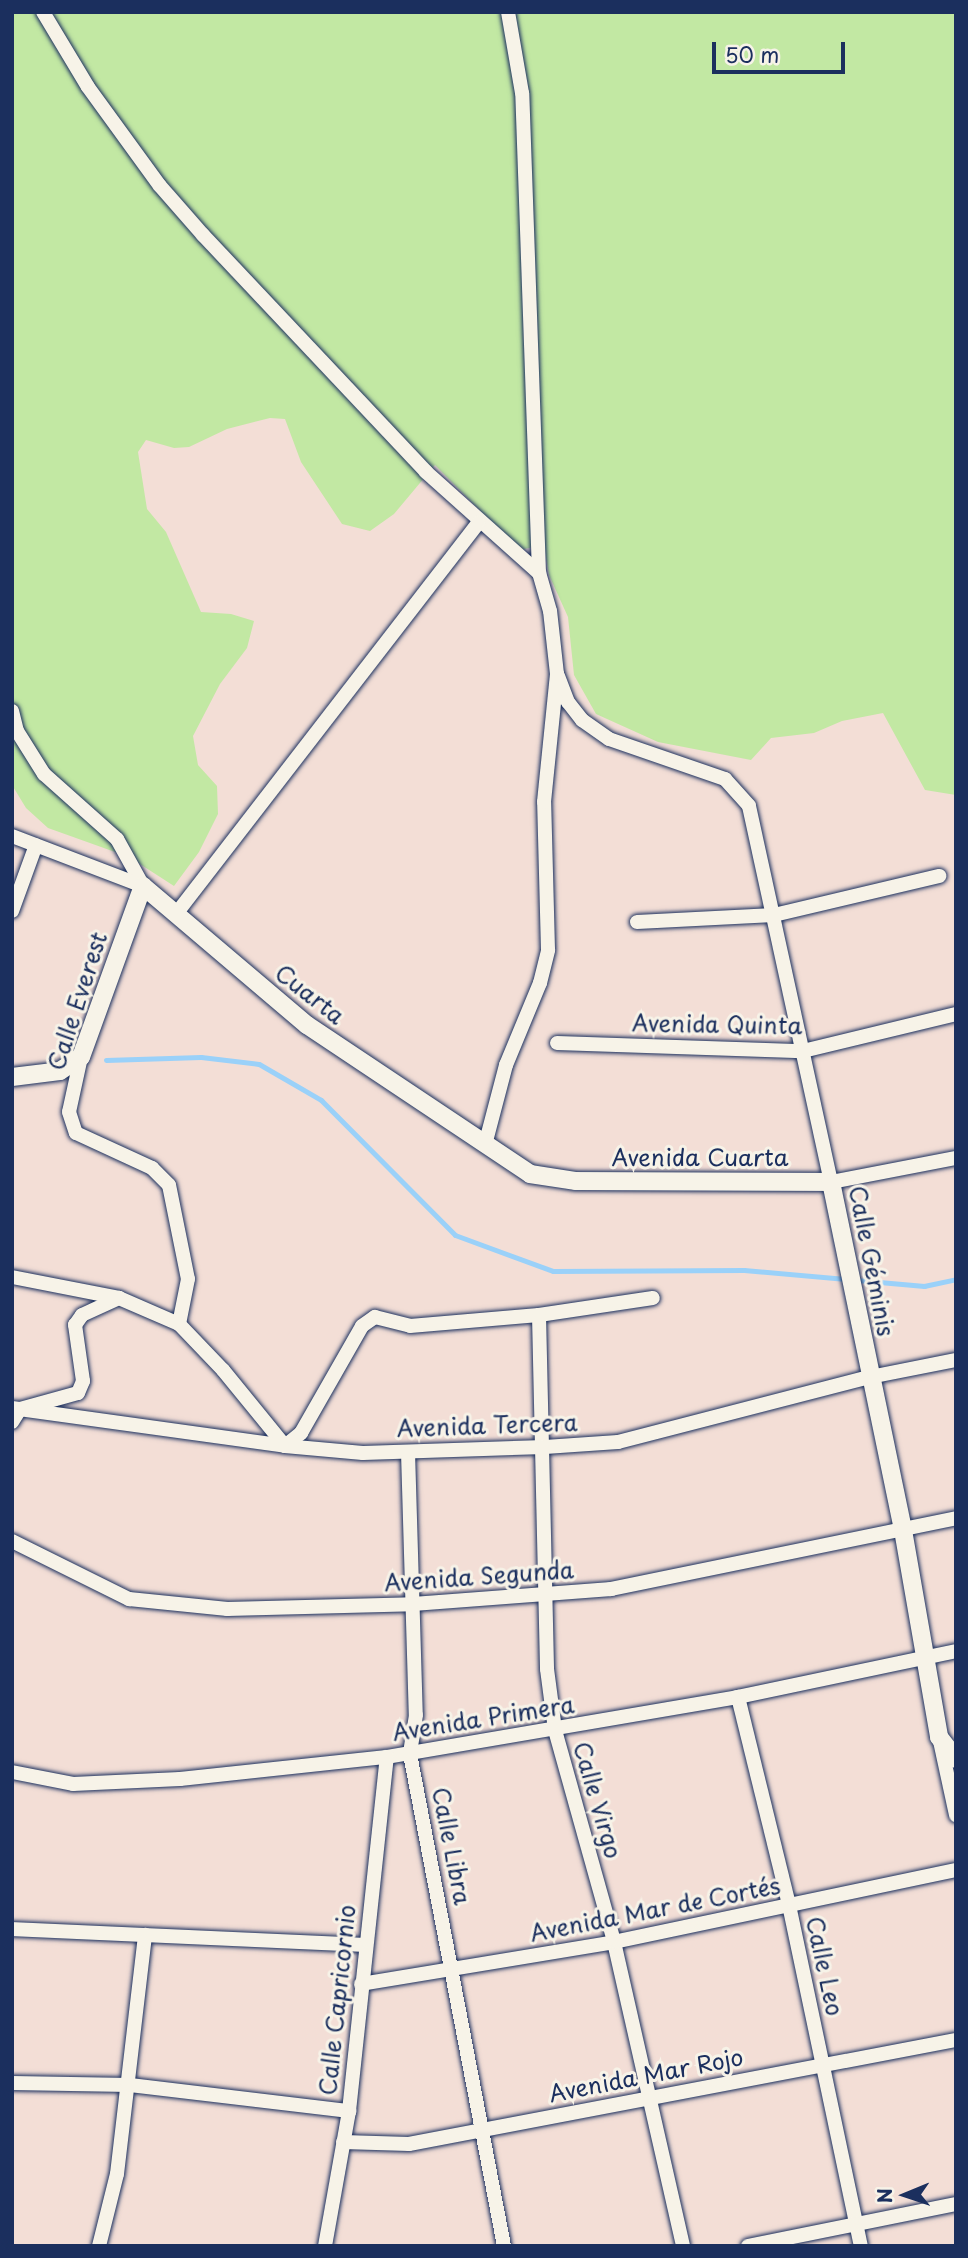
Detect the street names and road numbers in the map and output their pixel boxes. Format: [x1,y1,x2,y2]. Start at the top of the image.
street label: Calle Everest [42,928,112,1074]
street label: Cuarta [270,958,350,1030]
street label: Avenida Quinta [632,1009,802,1039]
street label: Avenida Cuarta [612,1143,788,1171]
street label: Calle Géminis [844,1184,900,1338]
street label: Avenida Tercera [397,1408,577,1442]
street label: Avenida Segunda [384,1556,574,1596]
street label: Avenida Primera [390,1690,576,1746]
street label: Calle Virgo [568,1738,628,1862]
street label: Calle Libra [427,1784,477,1908]
street label: Avenida Mar de Cortés [527,1871,783,1947]
street label: Calle Capricornio [313,1903,361,2097]
street label: Calle Leo [801,1914,849,2018]
street label: Avenida Mar Rojo [547,2043,745,2107]

